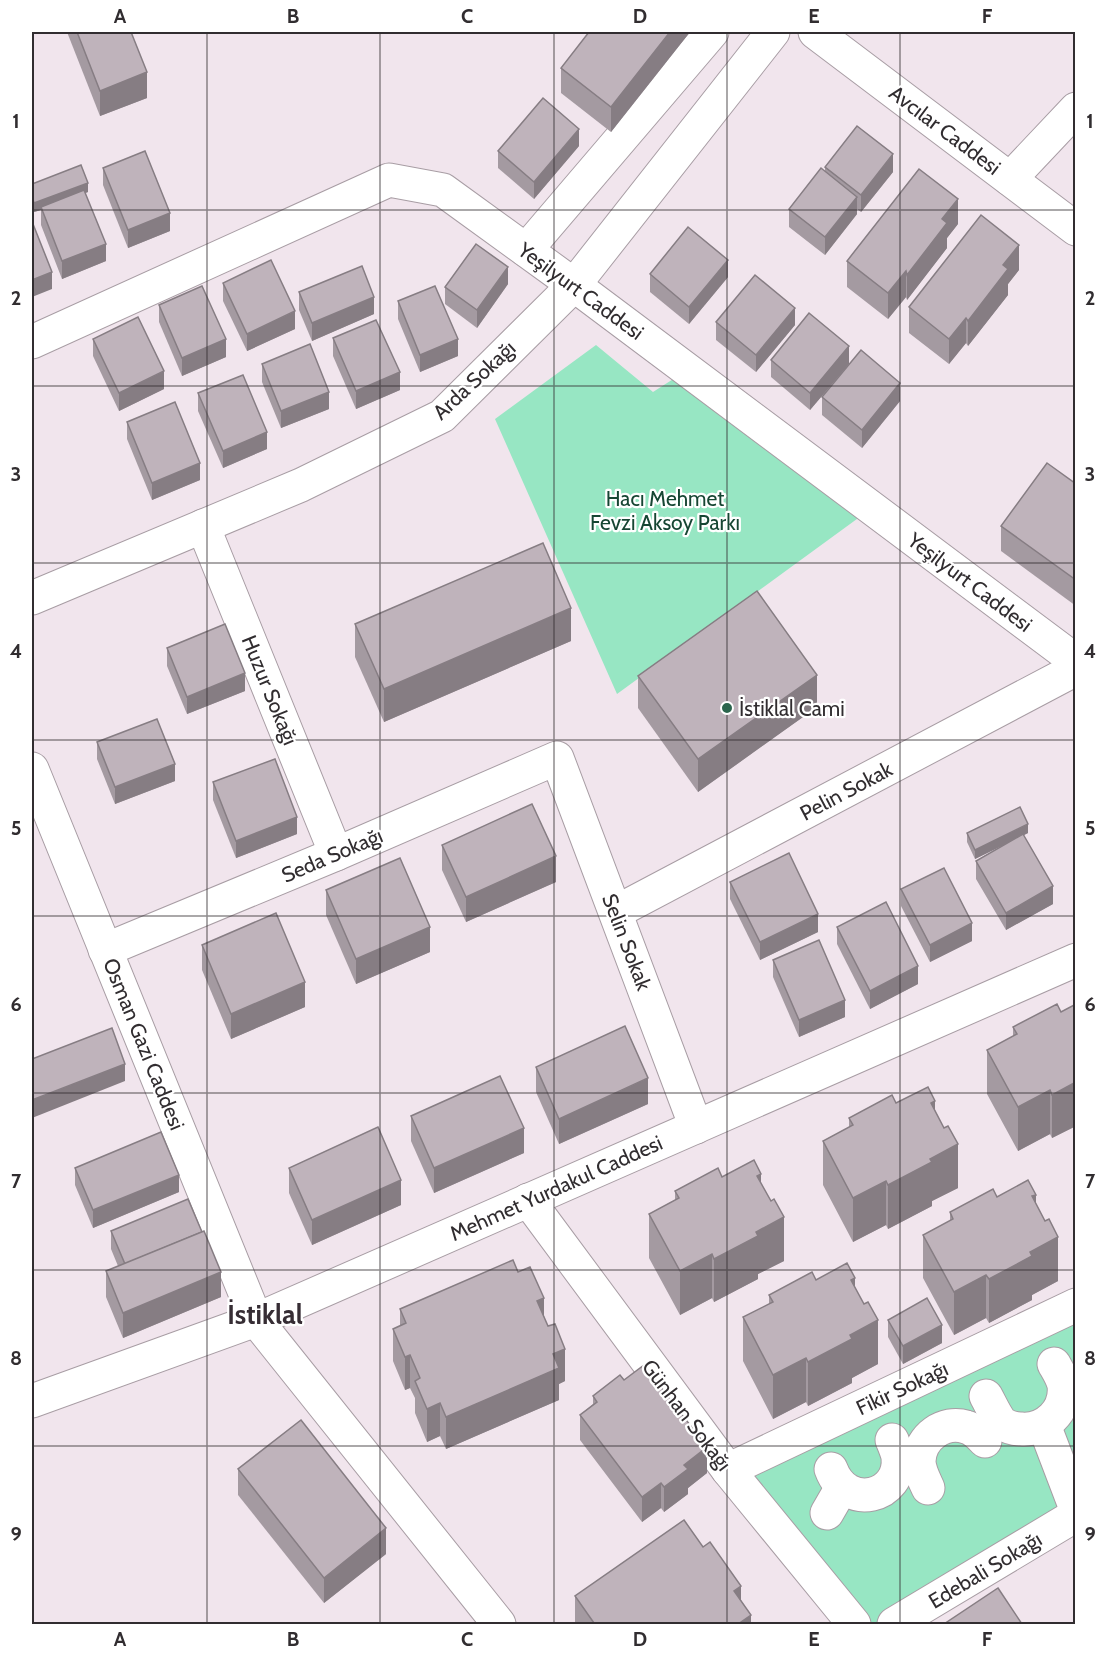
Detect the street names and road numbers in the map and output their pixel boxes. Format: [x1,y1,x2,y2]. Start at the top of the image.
street label: Avcılar Caddesi [884,80,1006,180]
street label: Yeşilyurt Caddesi [513,236,649,345]
street label: Arda Sokağı [427,335,521,425]
street label: Yeşilyurt Caddesi [902,527,1037,637]
street label: Huzur Sokağı [237,632,303,748]
street label: Pelin Sokak [796,756,897,826]
street label: Seda Sokağı [278,822,386,888]
street label: Selin Sokak [597,890,657,994]
street label: Osman Gazi Caddesi [98,954,190,1134]
street label: Mehmet Yurdakul Caddesi [446,1130,666,1246]
street label: Günhan Sokağı [637,1354,737,1476]
street label: Fikir Sokağı [852,1356,952,1420]
street label: Edebali Sokağı [924,1526,1046,1614]

